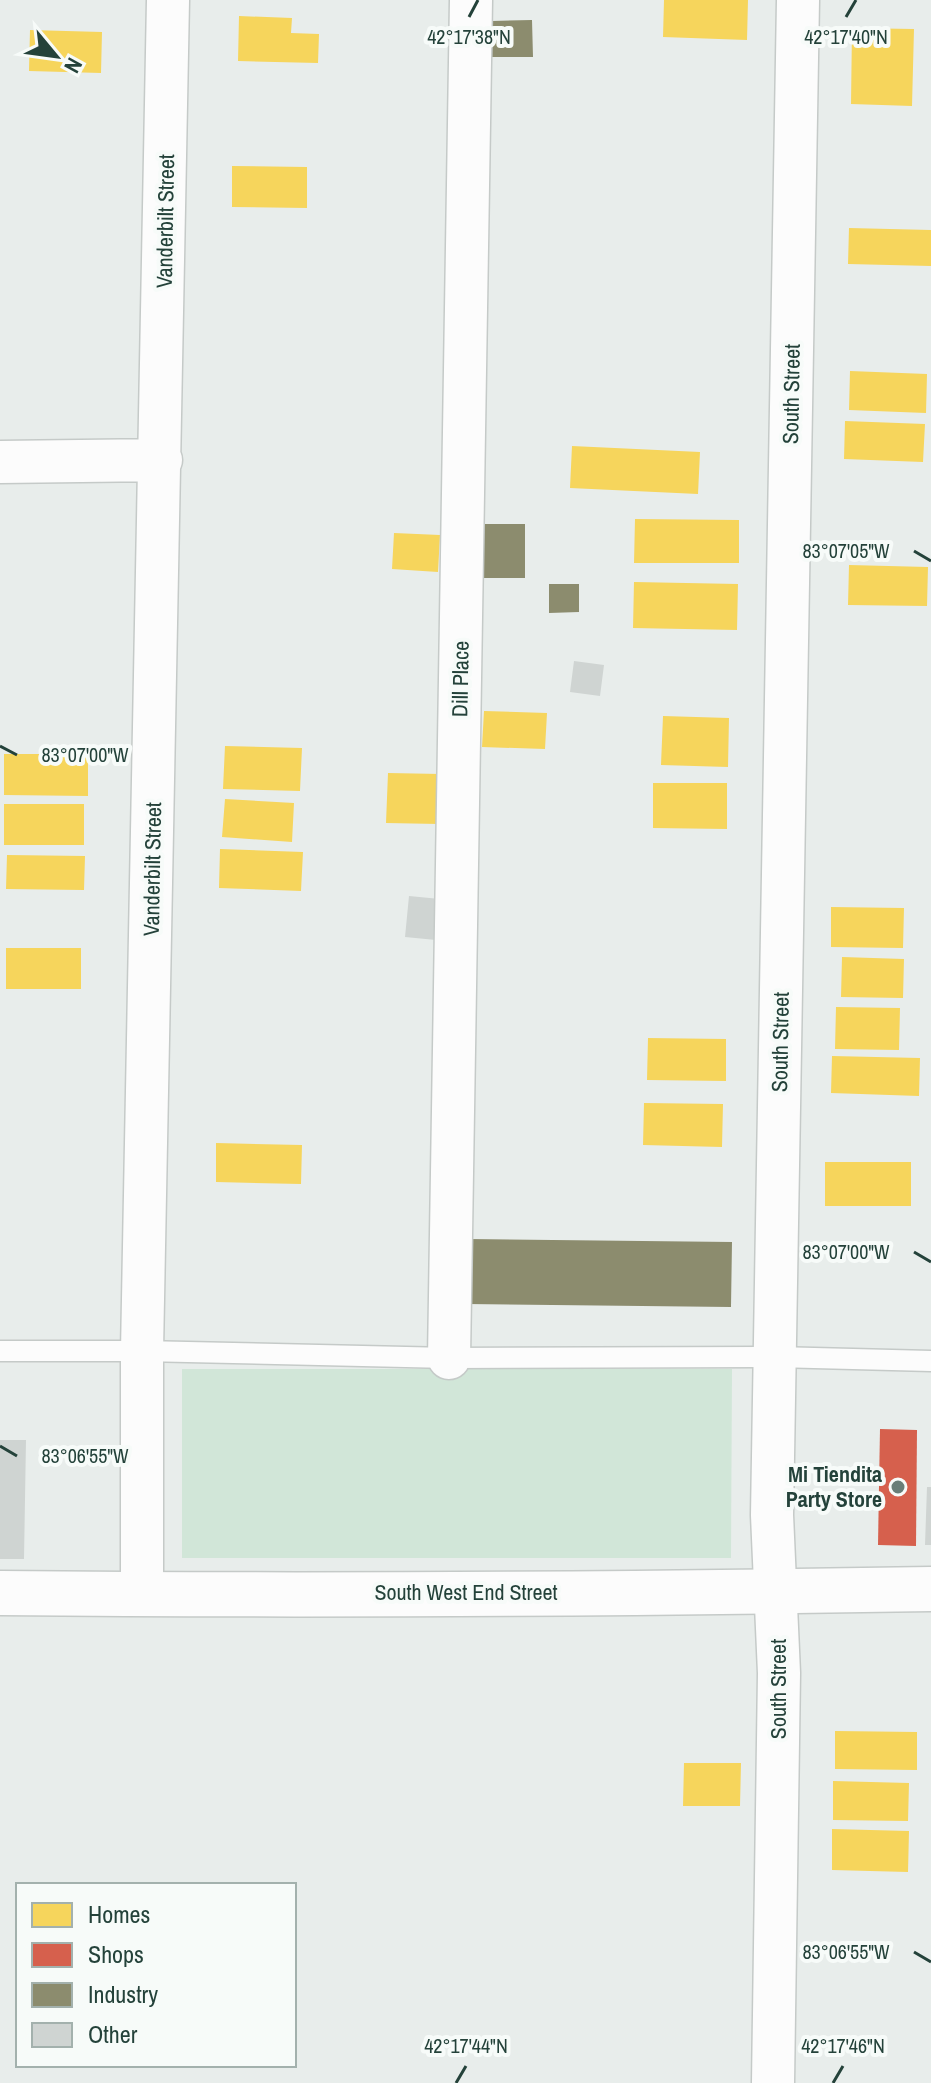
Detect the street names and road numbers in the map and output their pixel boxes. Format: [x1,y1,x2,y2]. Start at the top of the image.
street label: Vanderbilt Street [149,154,181,288]
street label: South Street [775,344,807,444]
street label: Dill Place [444,641,476,717]
street label: Vanderbilt Street [136,802,168,936]
street label: South Street [764,992,796,1092]
street label: South West End Street [374,1577,558,1607]
street label: South Street [763,1639,793,1739]

